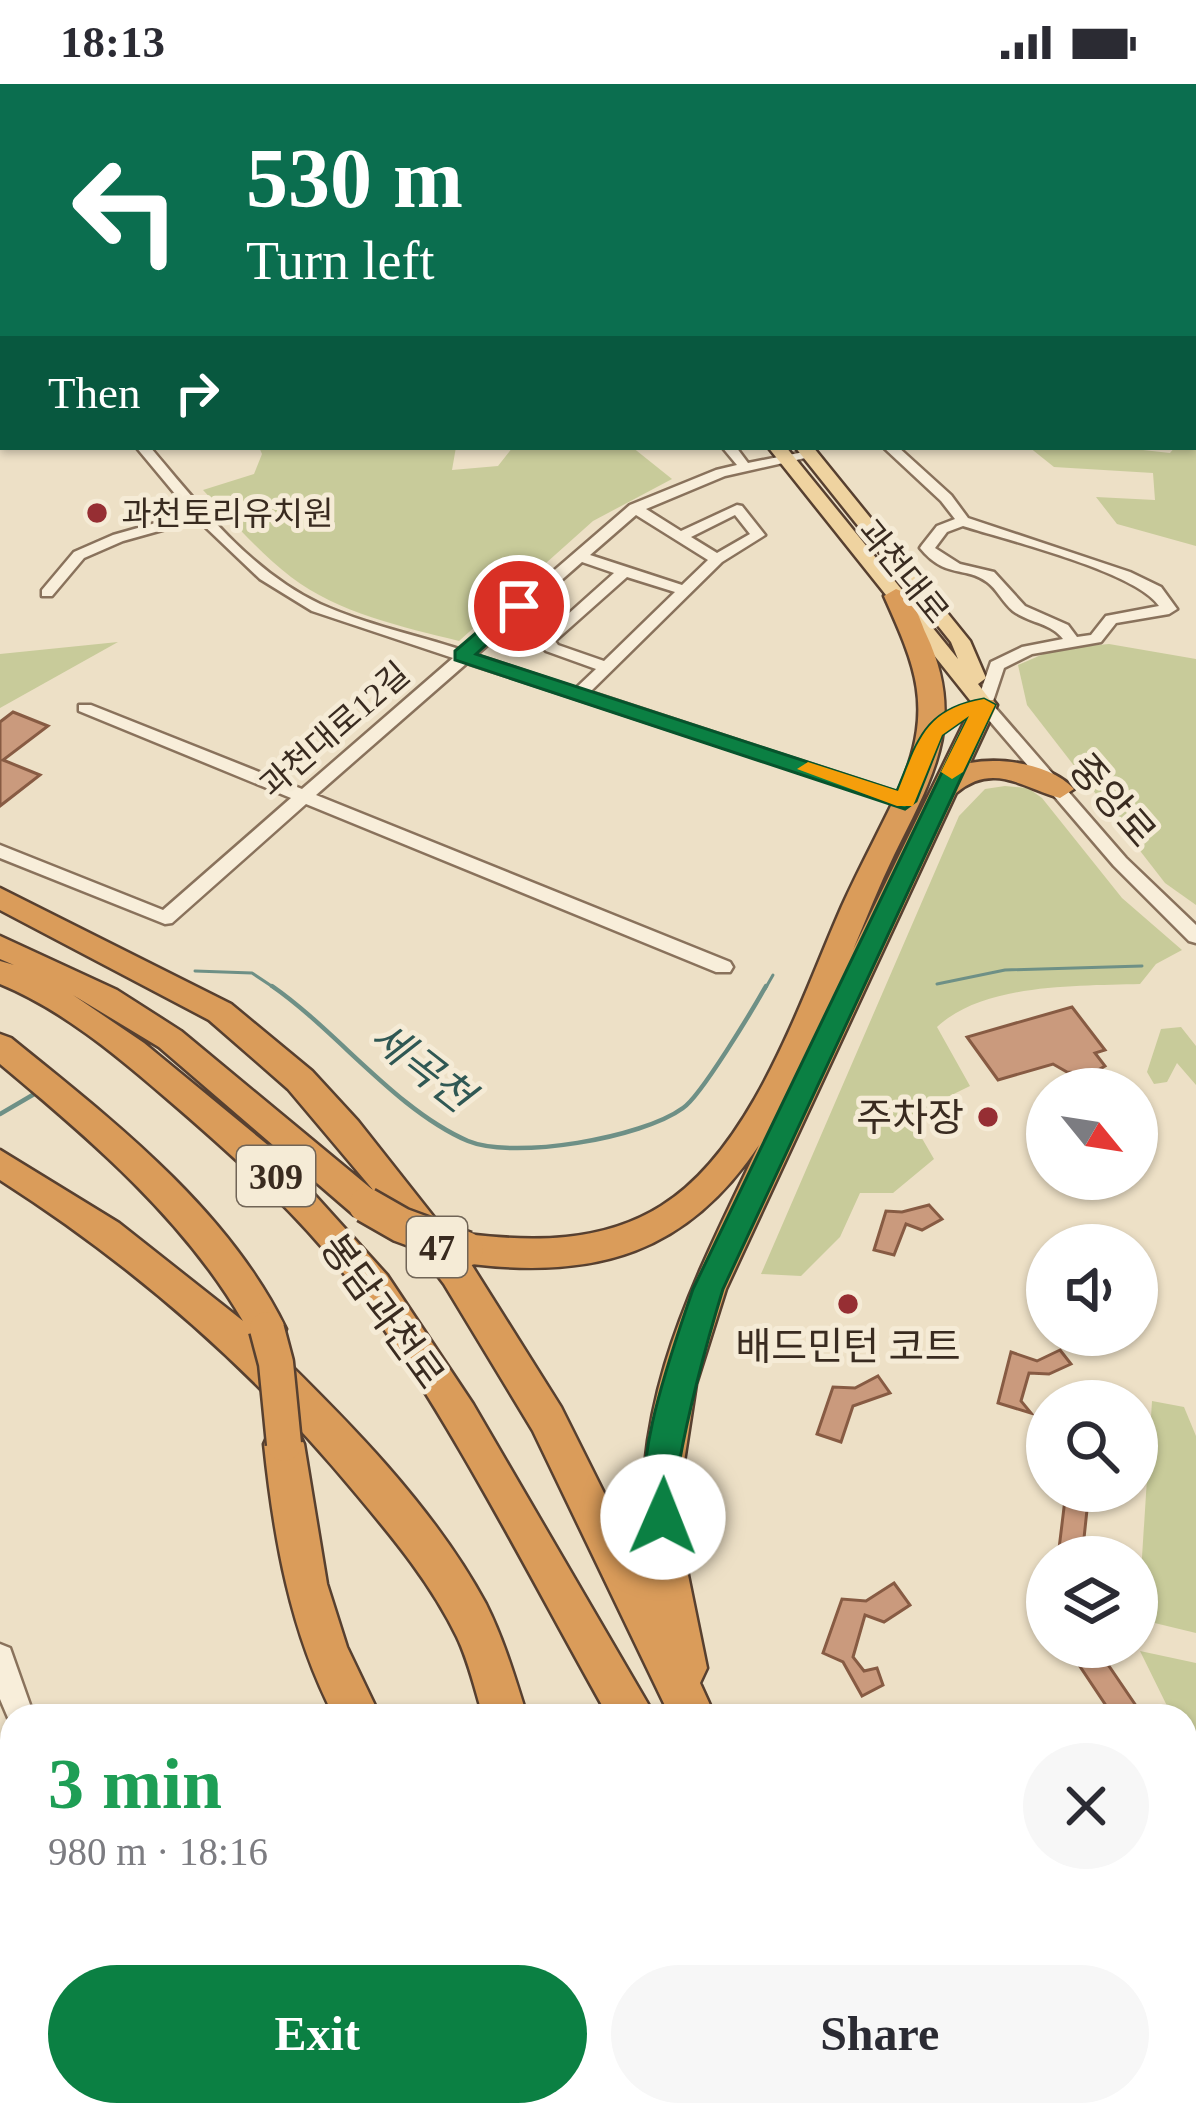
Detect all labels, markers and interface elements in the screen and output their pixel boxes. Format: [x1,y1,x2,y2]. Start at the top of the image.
text: 18:13 [60,17,165,67]
icon: left [48,132,204,288]
text: 530 m [246,132,463,225]
text: Turn left [246,231,435,291]
icon: right [164,360,230,426]
text: Then [48,368,140,418]
place label: 과천토리유치원 [121,496,334,532]
marker: 과천토리유치원 [84,500,110,526]
street label: 과천대로 [851,513,955,630]
pin [468,555,570,657]
icon: arrive [486,573,552,639]
street label: 과천대로12길 [253,656,416,804]
street label: 중앙로 [1061,746,1164,855]
water label: 세곡천 [362,1013,485,1123]
north arrow [1026,1068,1158,1200]
map controls [1026,1068,1158,1668]
place label: 주차장 [856,1096,964,1139]
marker: 주차장 [975,1104,1001,1130]
road number: 309 [237,1146,315,1206]
road number: 47 [407,1217,467,1277]
button: sound [1026,1224,1158,1356]
street label: 봉담과천로 [312,1226,453,1397]
marker: 배드민턴 코트 [835,1291,861,1317]
place label: 배드민턴 코트 [735,1325,961,1368]
button: search [1026,1380,1158,1512]
position arrow [600,1454,726,1580]
button: layers [1026,1536,1158,1668]
button: close [1023,1743,1149,1869]
text: 3 min [48,1744,222,1824]
text: 980 m · 18:16 [48,1830,268,1873]
button: Exit [48,1965,587,2103]
button: Share [611,1965,1149,2103]

